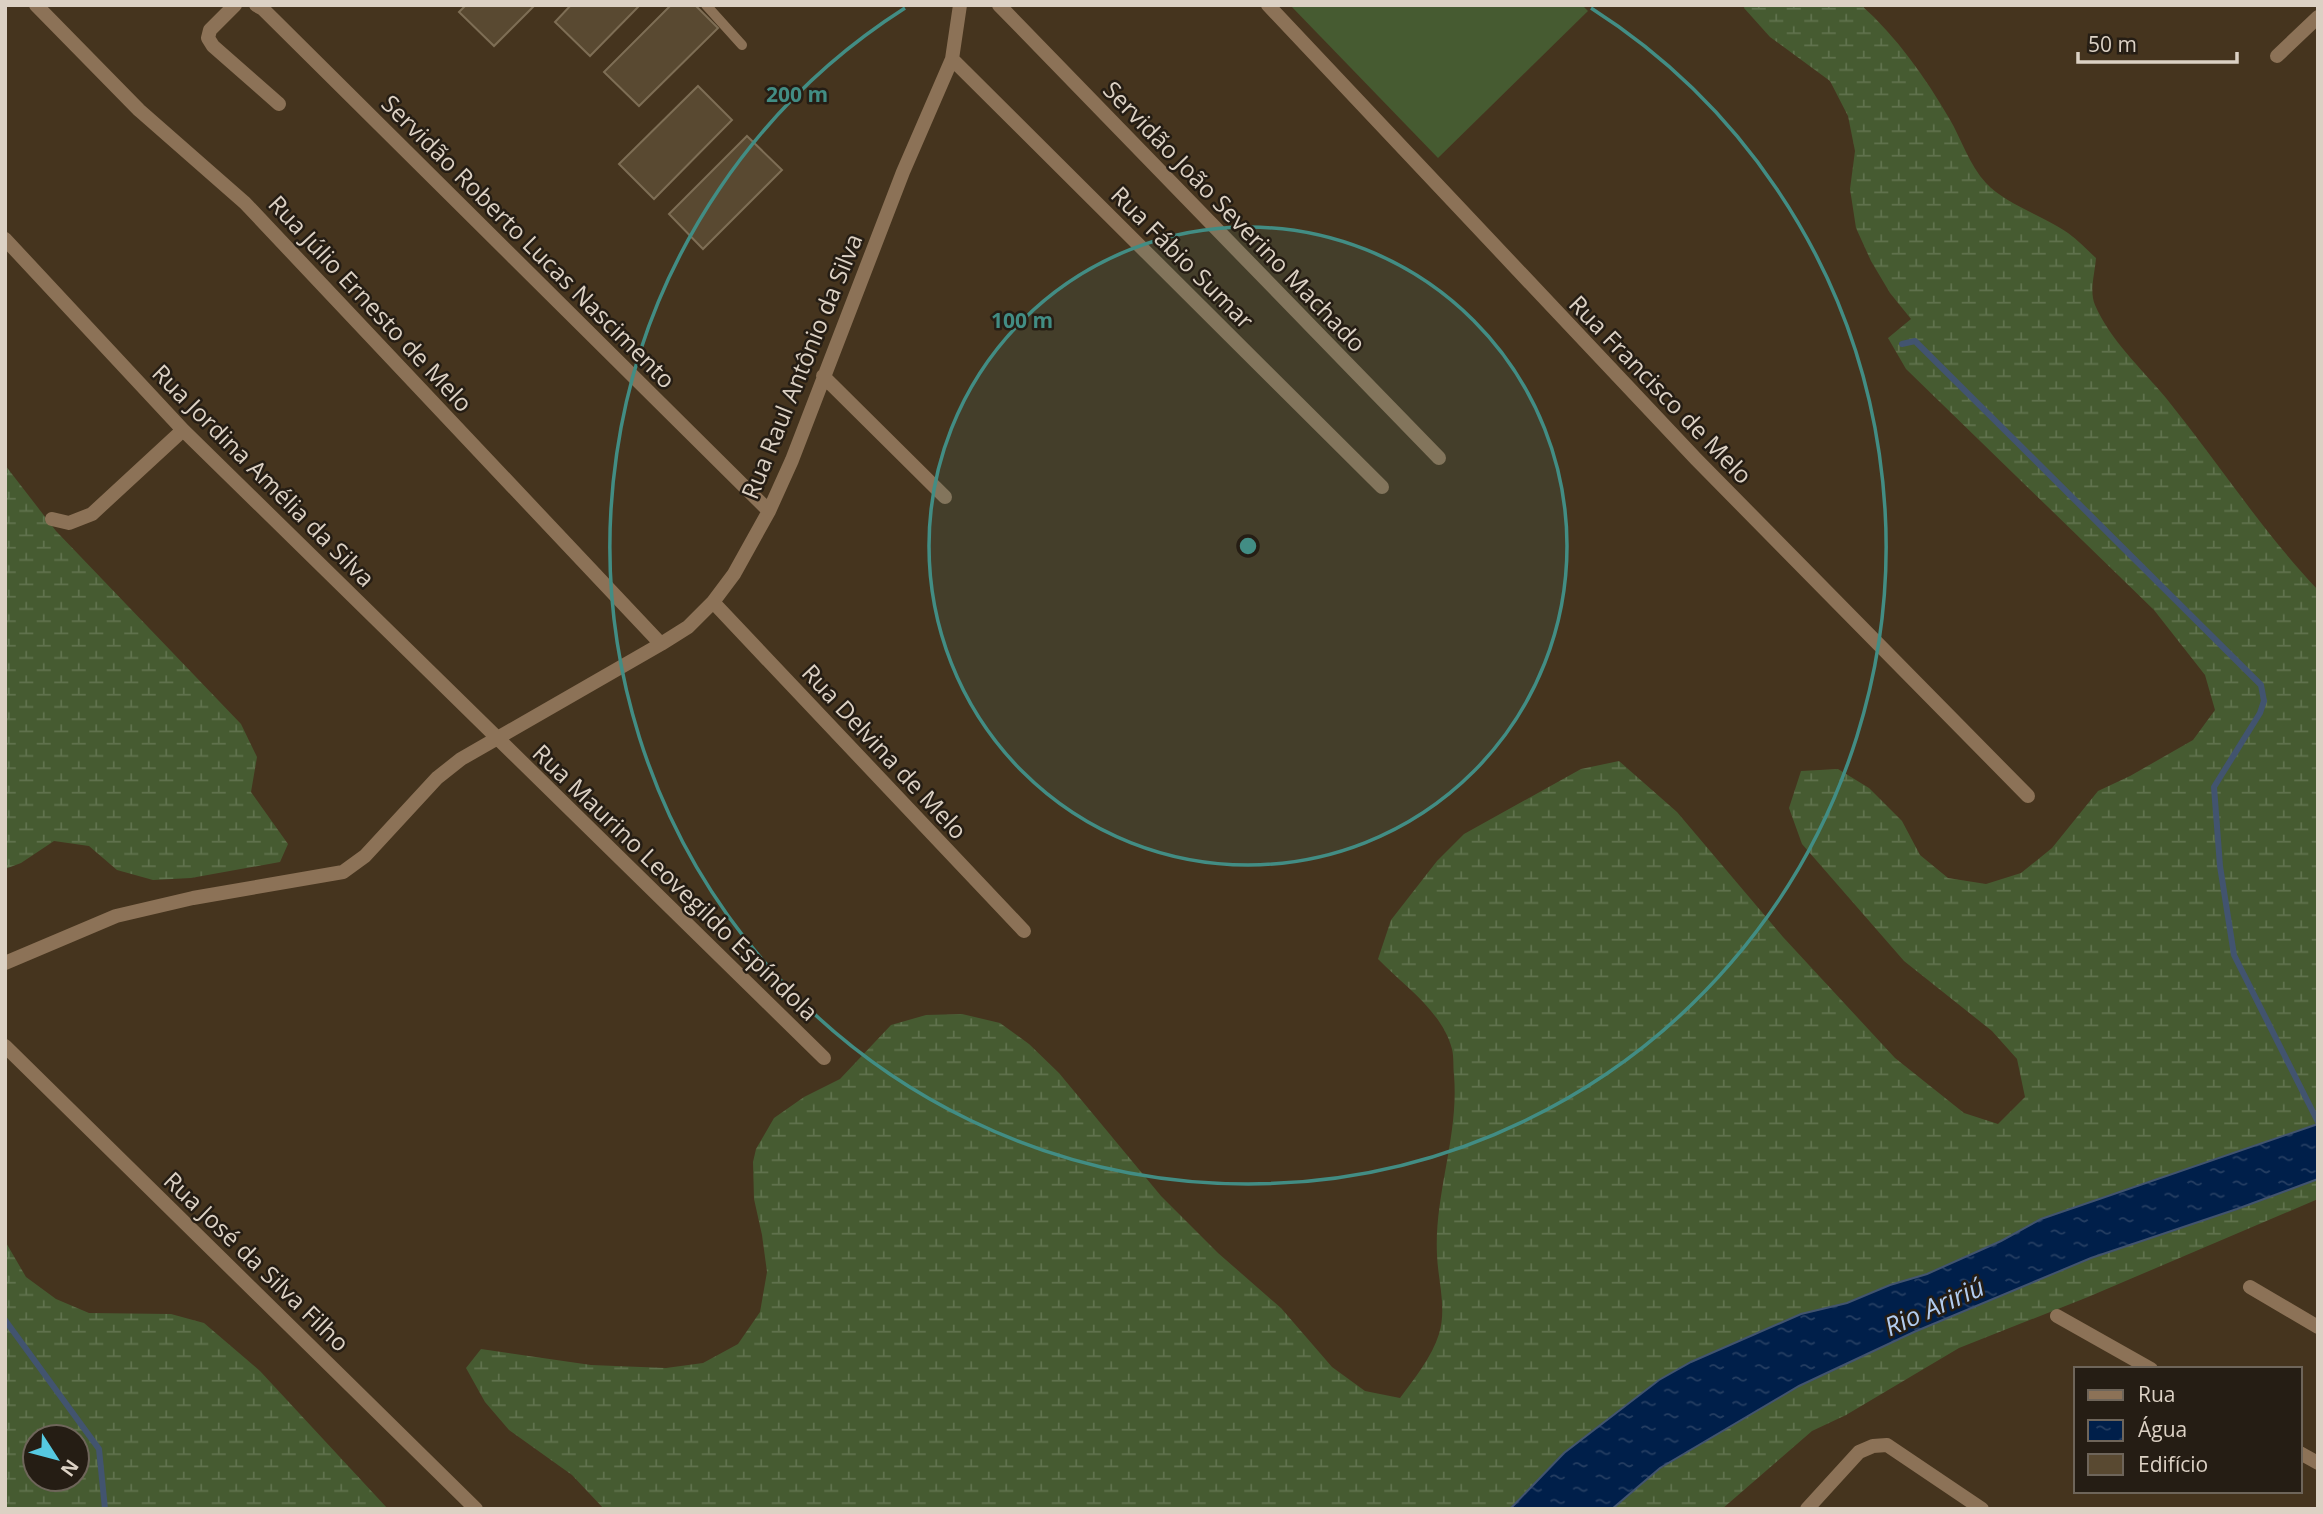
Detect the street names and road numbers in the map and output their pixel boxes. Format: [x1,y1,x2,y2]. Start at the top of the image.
street label: Servidão João Severino Machado [1096,73,1374,359]
street label: Servidão Roberto Lucas Nascimento [375,87,683,395]
street label: Rua Fábio Sumar [1104,178,1262,336]
street label: Rua Júlio Ernesto de Melo [262,188,480,418]
street label: Rua Raul Antônio da Silva [733,228,869,504]
street label: Rua Francisco de Melo [1562,287,1760,491]
street label: Rua Jordina Amélia da Silva [145,356,383,594]
street label: Rua Delvina de Melo [795,656,975,846]
street label: Rua Maurino Leovegildo Espíndola [526,736,826,1028]
street label: Rua José da Silva Filho [157,1164,357,1358]

